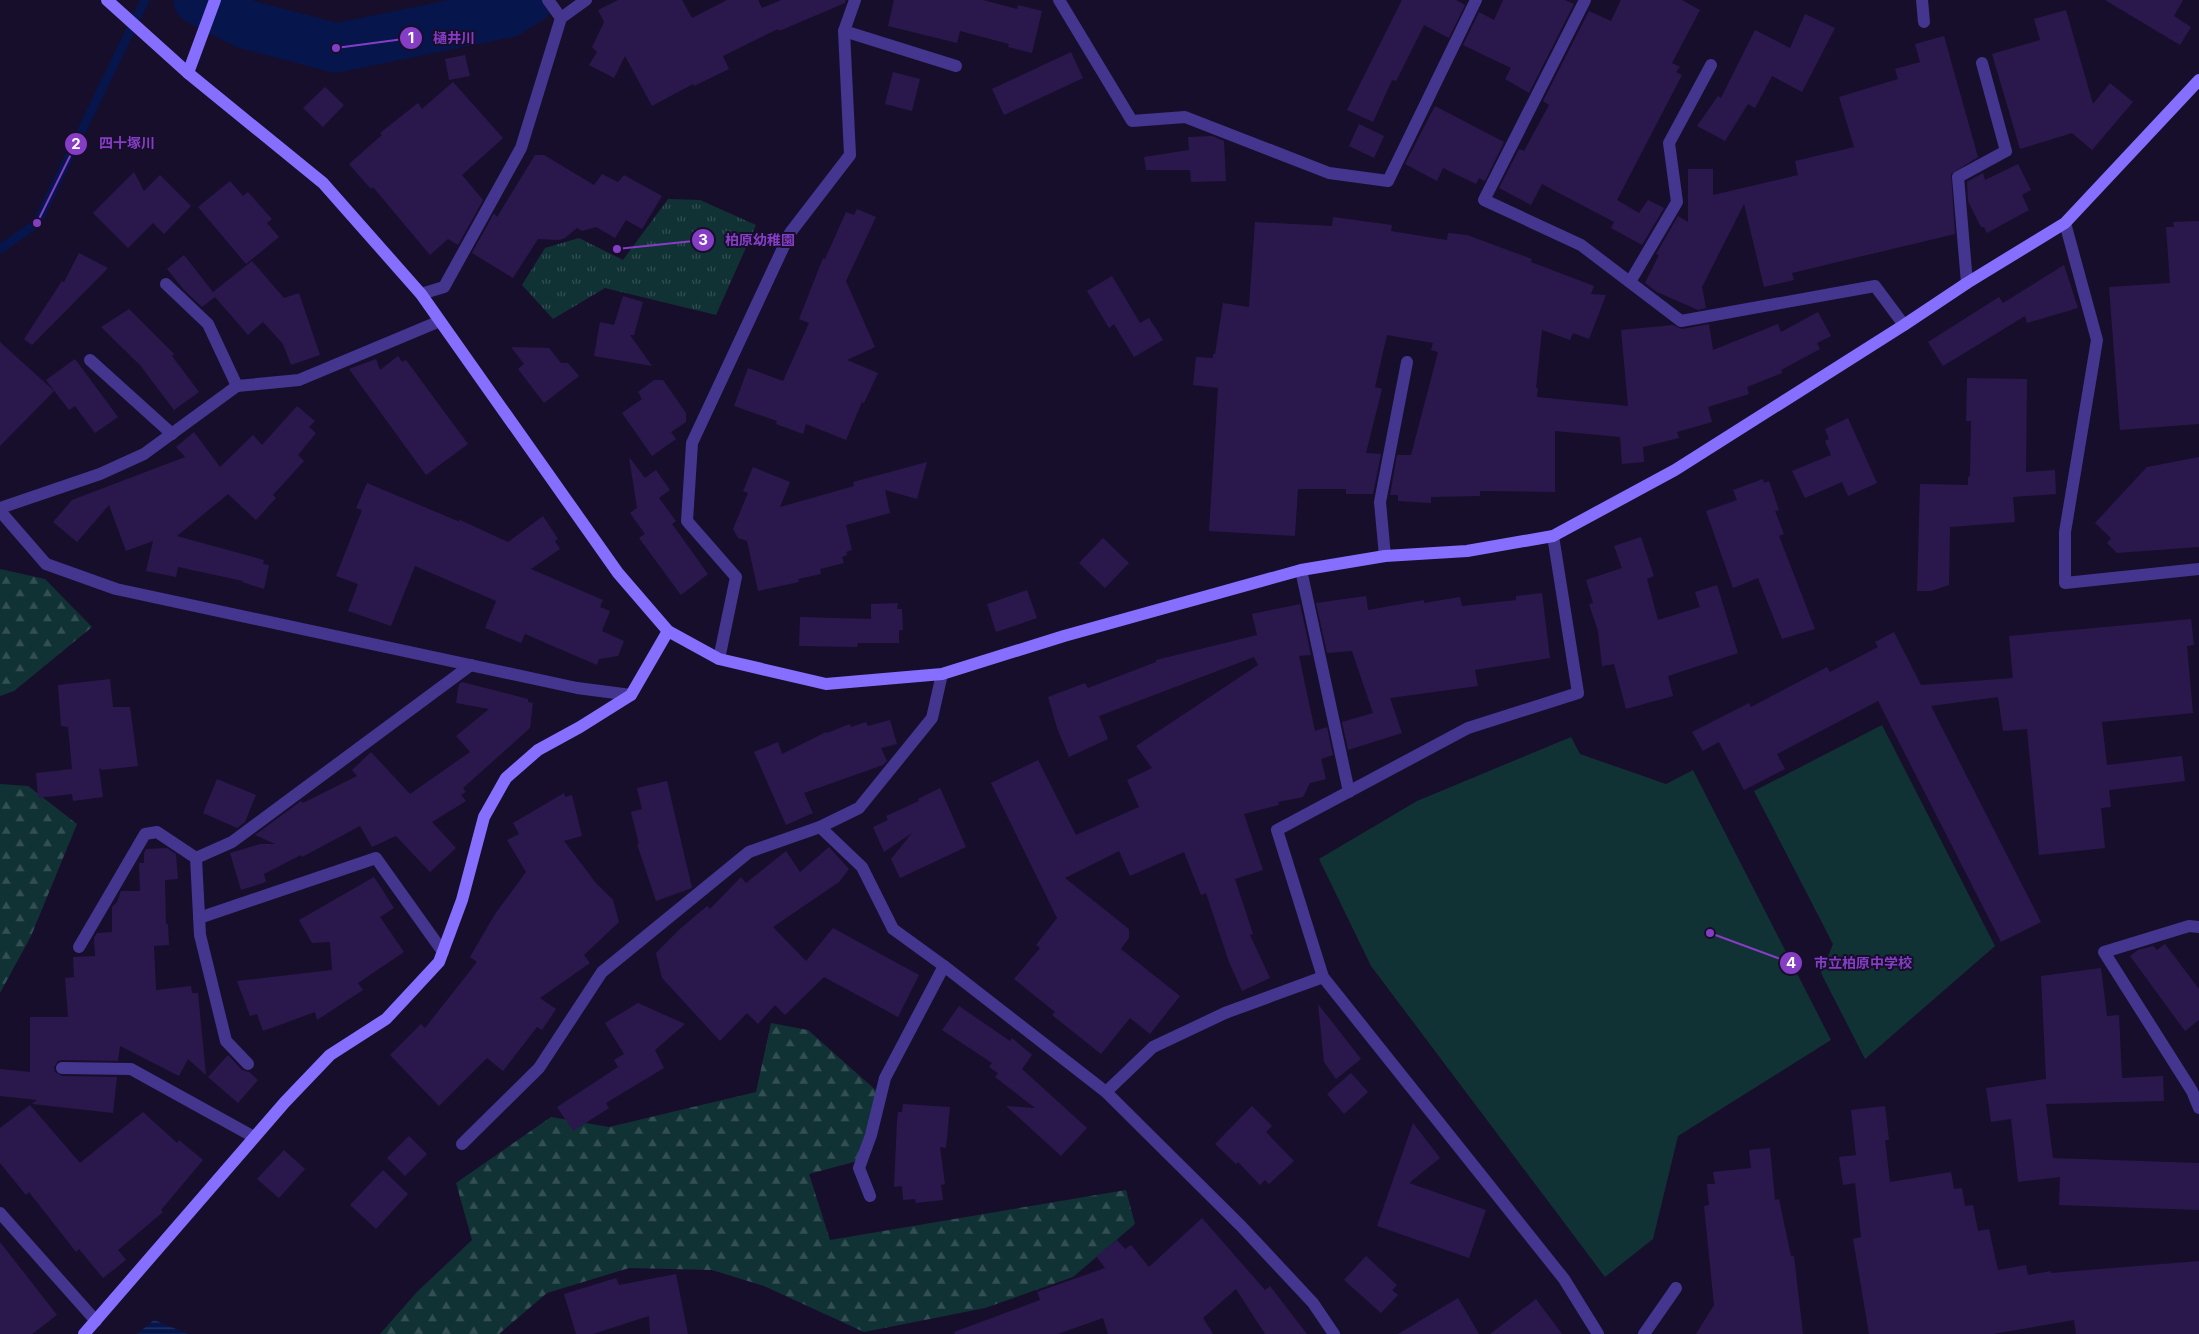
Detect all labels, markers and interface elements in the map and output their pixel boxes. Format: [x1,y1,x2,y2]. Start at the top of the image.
callout: 樋井川 [398,23,485,52]
text: 1 [408,28,414,47]
text: 樋井川 [433,29,475,46]
callout: 四十塚川 [64,129,165,158]
text: 2 [71,134,81,153]
text: 四十塚川 [99,134,155,151]
callout: 柏原幼稚園 [690,225,805,254]
text: 3 [698,230,708,249]
text: 柏原幼稚園 [725,231,795,248]
callout: 市立柏原中学校 [1779,948,1922,977]
text: 4 [1786,953,1796,972]
text: 市立柏原中学校 [1814,954,1912,971]

